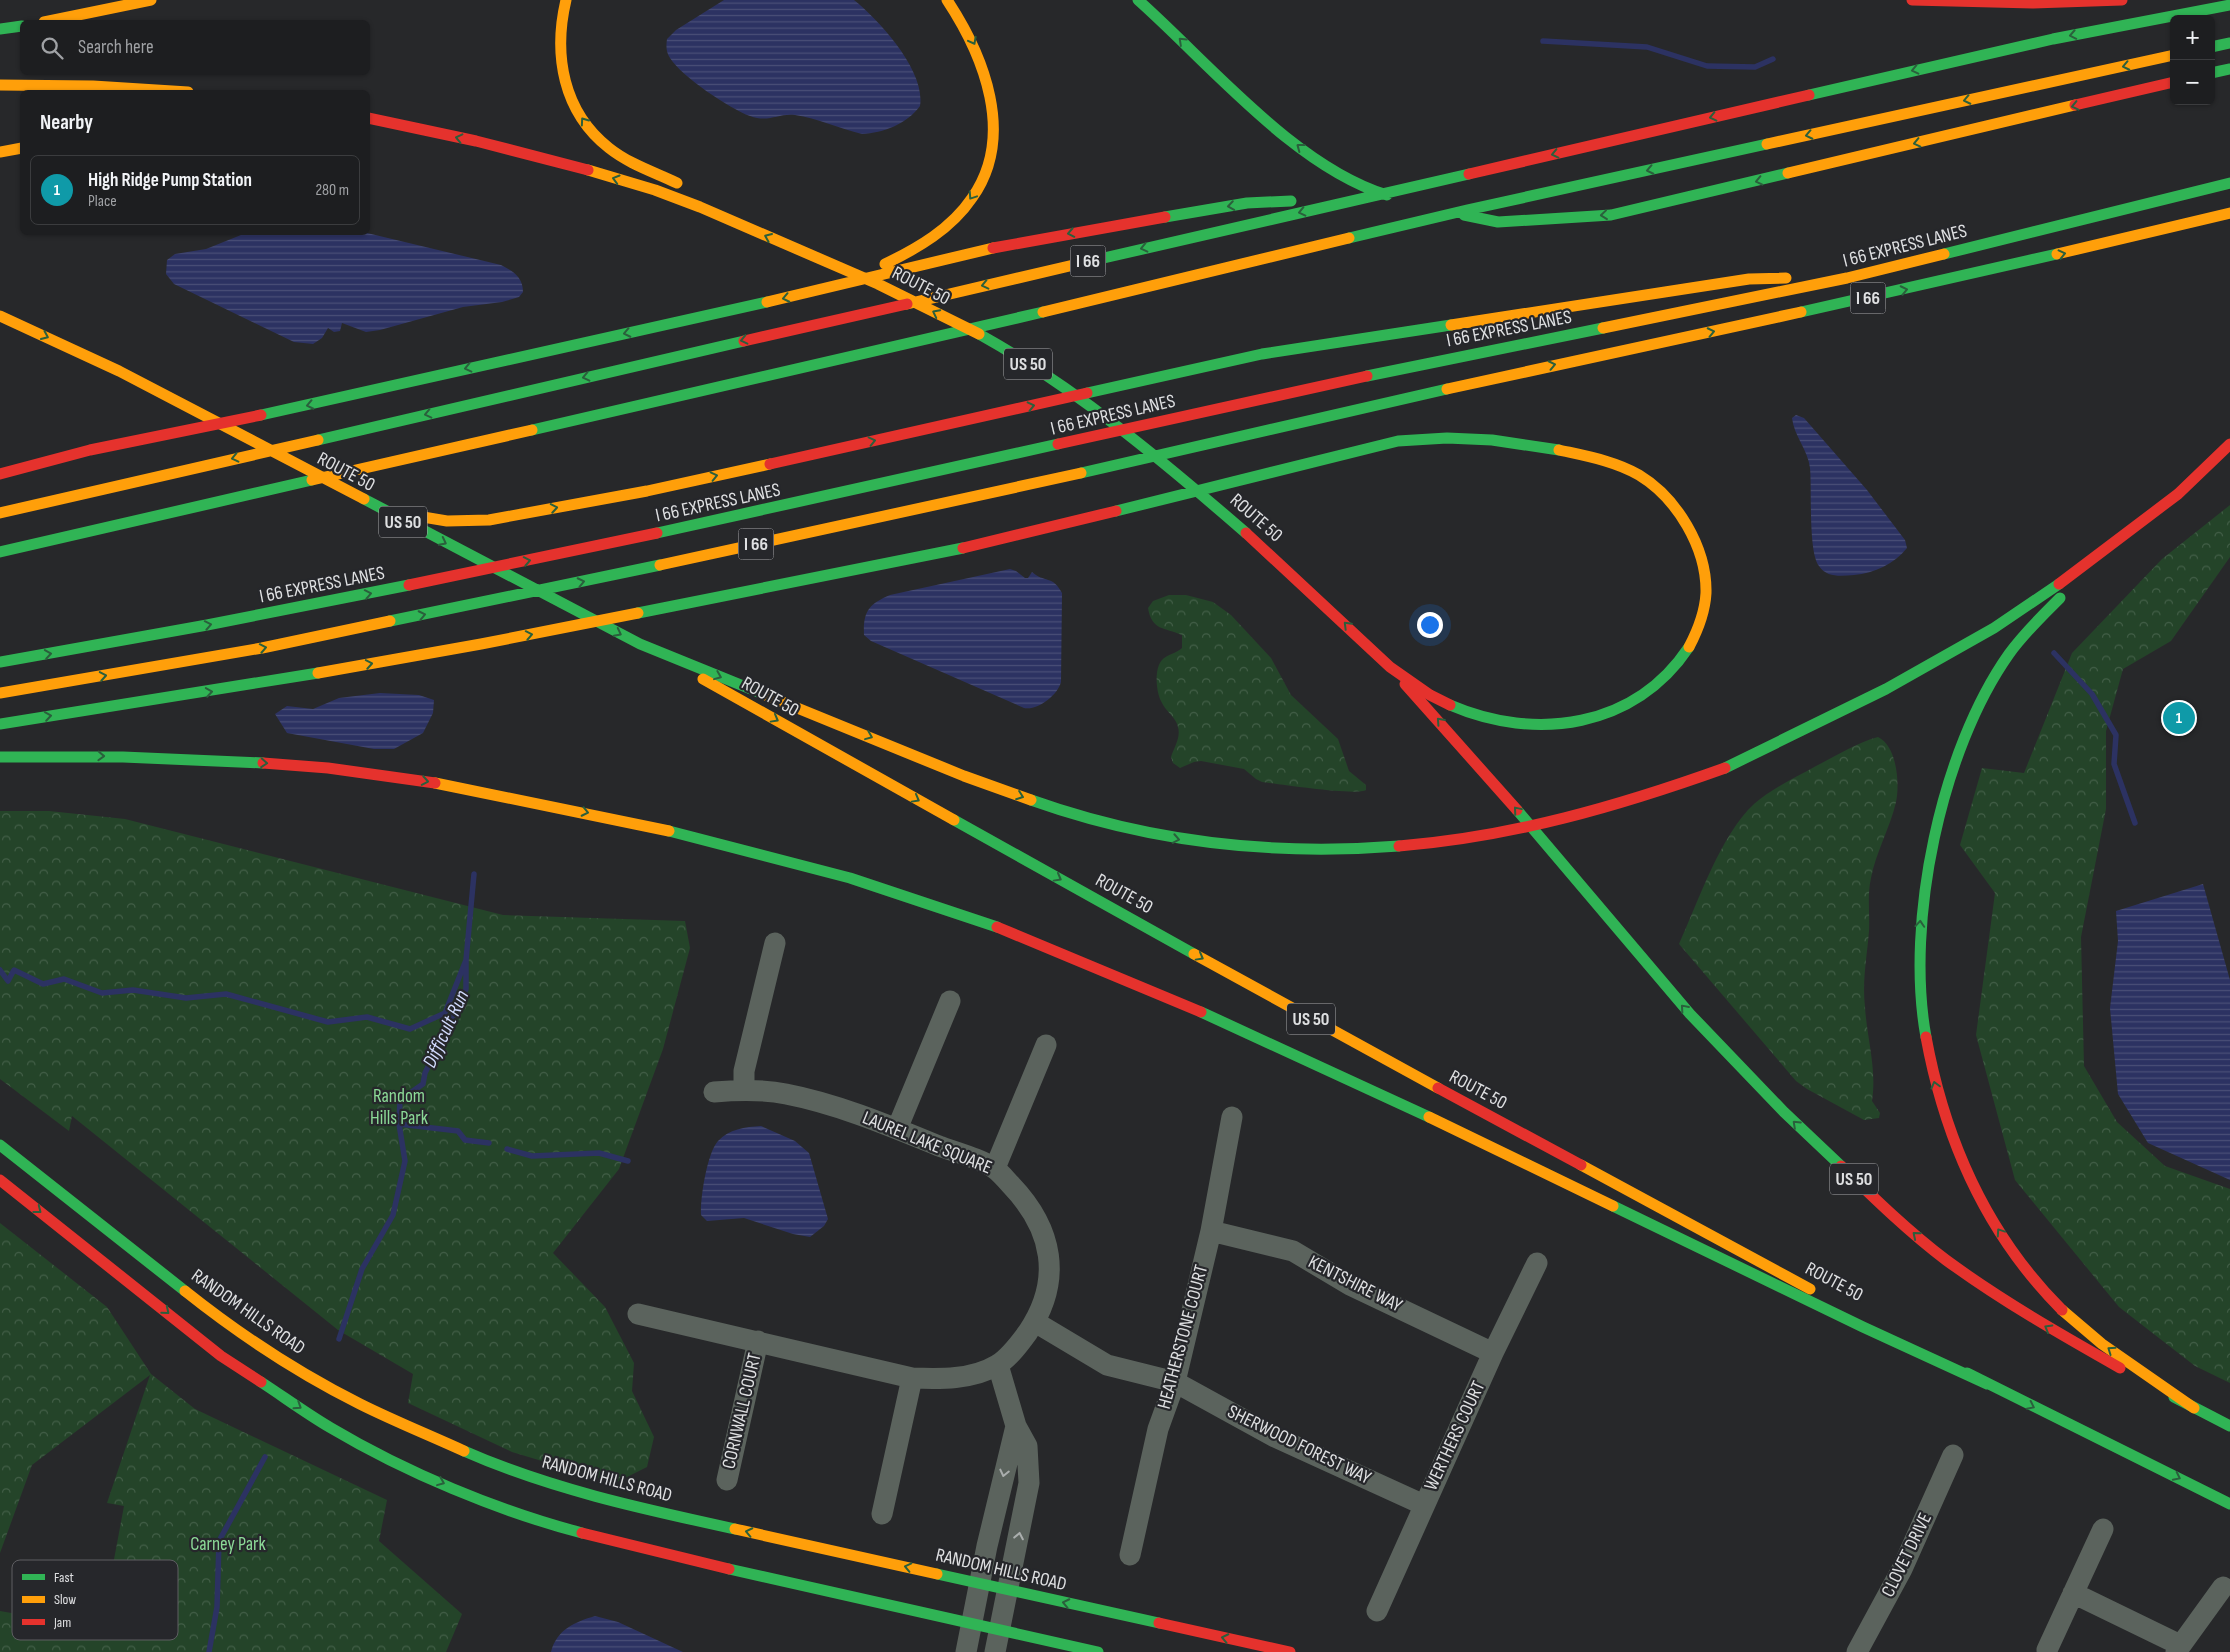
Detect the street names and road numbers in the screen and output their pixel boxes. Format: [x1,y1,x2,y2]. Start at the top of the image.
street label: I 66 EXPRESS LANES [1841,219,1969,273]
road number: I 66 [1070,246,1106,276]
street label: ROUTE 50 [888,262,954,310]
road number: I 66 [1850,282,1886,314]
street label: I 66 EXPRESS LANES [1444,306,1574,352]
road number: US 50 [1004,348,1052,379]
street label: I 66 EXPRESS LANES [1049,390,1177,440]
street label: ROUTE 50 [313,447,379,497]
street label: I 66 EXPRESS LANES [653,479,783,527]
street label: ROUTE 50 [1225,489,1287,547]
road number: US 50 [379,507,427,538]
road number: I 66 [738,528,774,560]
street label: I 66 EXPRESS LANES [257,562,387,608]
street label: ROUTE 50 [737,672,803,722]
street label: ROUTE 50 [1091,869,1157,919]
road number: US 50 [1287,1004,1335,1034]
street label: ROUTE 50 [1445,1065,1511,1115]
street label: LAUREL LAKE SQUARE [859,1107,995,1179]
road number: US 50 [1830,1164,1878,1194]
street label: KENTSHIRE WAY [1304,1251,1406,1317]
street label: ROUTE 50 [1801,1257,1867,1307]
street label: HEATHERSTONE COURT [1153,1262,1213,1411]
street label: RANDOM HILLS ROAD [187,1264,309,1360]
street label: CORNWALL COURT [718,1351,767,1471]
street label: WERTHERS COURT [1420,1377,1490,1494]
street label: SHERWOOD FOREST WAY [1224,1400,1375,1490]
street label: RANDOM HILLS ROAD [540,1451,674,1507]
street label: CLOVET DRIVE [1877,1509,1937,1601]
street label: RANDOM HILLS ROAD [933,1544,1069,1596]

